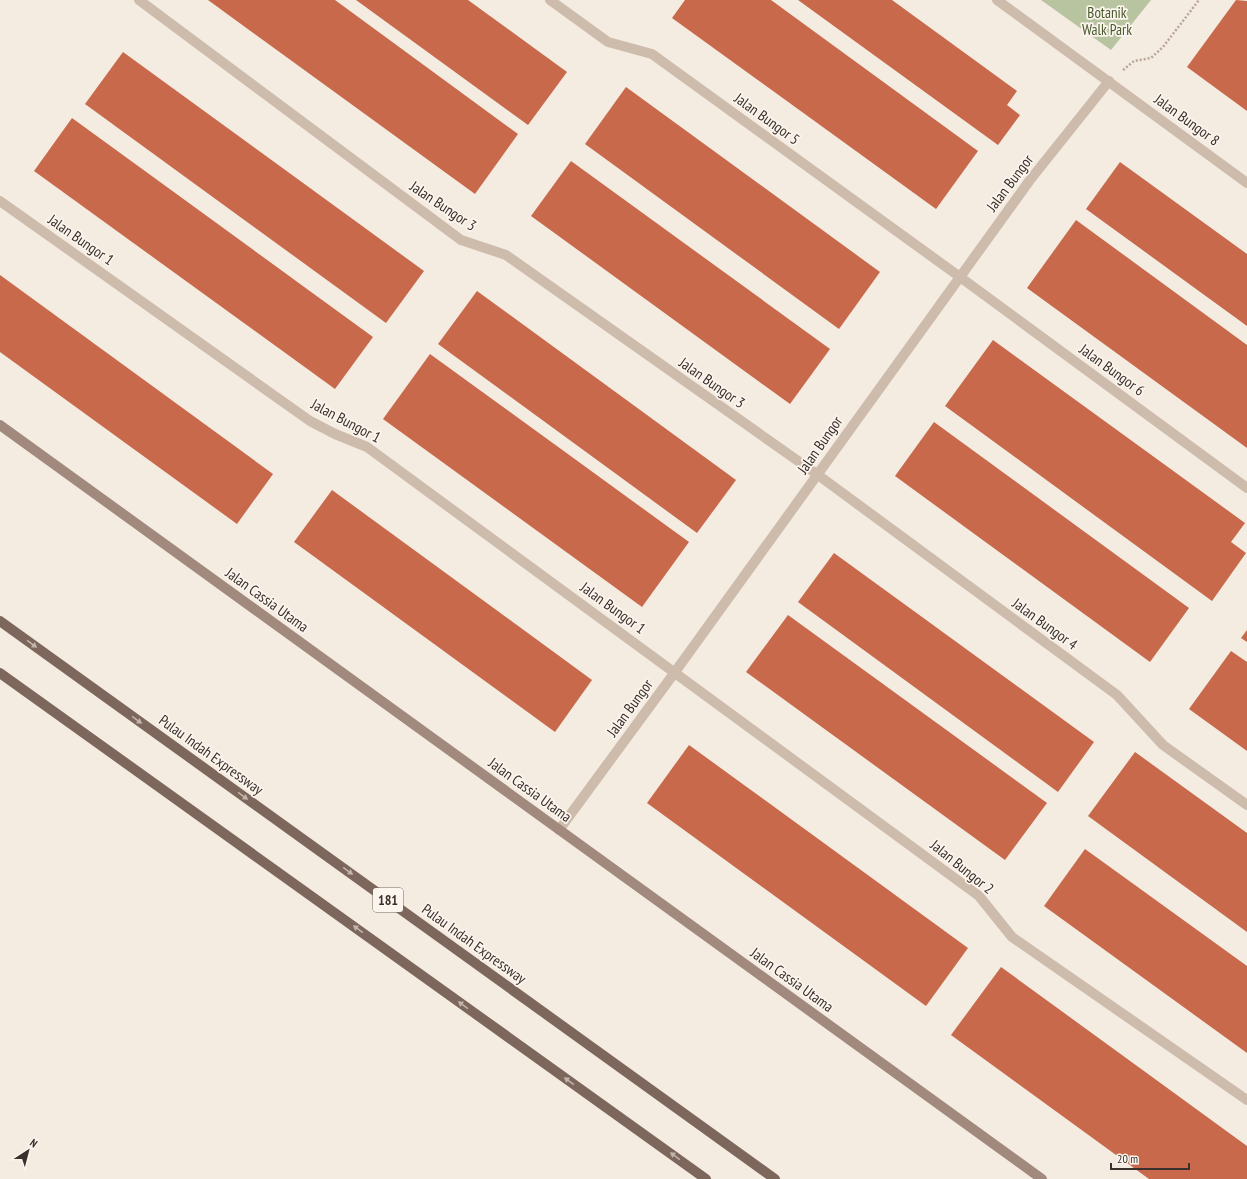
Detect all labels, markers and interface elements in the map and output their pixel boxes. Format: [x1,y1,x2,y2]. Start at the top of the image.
park label: Botanik Walk Park [1082,3,1132,39]
street label: Jalan Bungor 5 [730,88,804,149]
street label: Jalan Bungor 8 [1150,89,1224,150]
street label: Jalan Bungor [982,150,1038,216]
street label: Jalan Bungor 3 [406,176,480,235]
street label: Jalan Bungor 1 [44,209,118,269]
street label: Jalan Bungor 6 [1075,339,1149,400]
street label: Jalan Bungor 3 [675,352,749,412]
street label: Jalan Bungor 1 [307,394,384,447]
street label: Jalan Bungor [792,411,847,478]
street label: Jalan Cassia Utama [221,563,312,636]
street label: Jalan Bungor 1 [576,577,650,638]
street label: Jalan Bungor 4 [1008,593,1082,654]
one-way arrow [26,640,37,648]
street label: Jalan Bungor [602,675,657,741]
street label: Pulau Indah Expressway [155,710,268,799]
one-way arrow [132,715,142,723]
street label: Jalan Cassia Utama [484,753,575,826]
one-way arrow [237,791,248,800]
street label: Jalan Bungor 2 [926,835,998,898]
one-way arrow [343,867,354,876]
road number: 181 [373,888,403,912]
street label: Pulau Indah Expressway [418,899,531,988]
one-way arrow [352,925,363,933]
street label: Jalan Cassia Utama [746,943,837,1016]
one-way arrow [458,1001,469,1009]
one-way arrow [564,1077,574,1085]
north arrow [8,1131,48,1171]
text: N [27,1135,40,1150]
scale bar [1111,1145,1189,1171]
text: 20 m [1117,1151,1138,1166]
one-way arrow [669,1152,680,1160]

